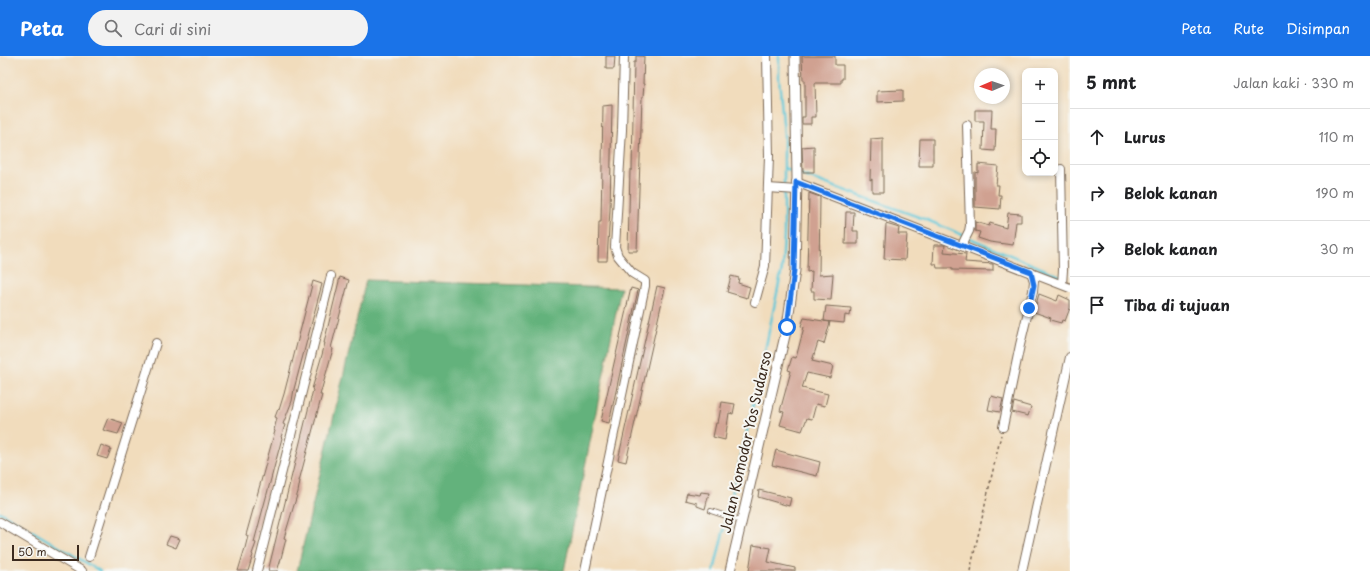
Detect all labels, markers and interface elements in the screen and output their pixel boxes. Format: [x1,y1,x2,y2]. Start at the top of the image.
search box [88,10,368,46]
text: Peta [20,14,64,42]
icon: search [102,17,124,39]
text: Cari di sini [134,17,211,40]
text: Peta [1181,18,1211,39]
text: Rute [1233,18,1264,39]
text: Disimpan [1286,18,1350,39]
north arrow [974,68,1010,104]
map controls [1022,68,1058,176]
button: + [1022,68,1058,104]
text: 5 mnt [1086,69,1137,95]
text: Jalan kaki · 330 m [1233,73,1354,92]
button: − [1022,104,1058,140]
text: Lurus [1124,125,1165,148]
icon: ahead [1086,126,1108,148]
text: 110 m [1319,127,1354,146]
button: locate [1022,140,1058,176]
text: Belok kanan [1124,181,1218,204]
icon: right [1086,182,1108,204]
text: 190 m [1315,183,1354,202]
text: Belok kanan [1124,237,1218,260]
icon: right [1086,238,1108,260]
text: 30 m [1320,239,1354,258]
text: Tiba di tujuan [1124,293,1230,316]
icon: arrive [1086,294,1108,316]
route end [1020,299,1038,317]
route start [778,318,796,336]
street label: Jalan Komodor Yos Sudarso [714,349,777,535]
scale bar [12,543,79,562]
text: 50 m [18,543,47,560]

